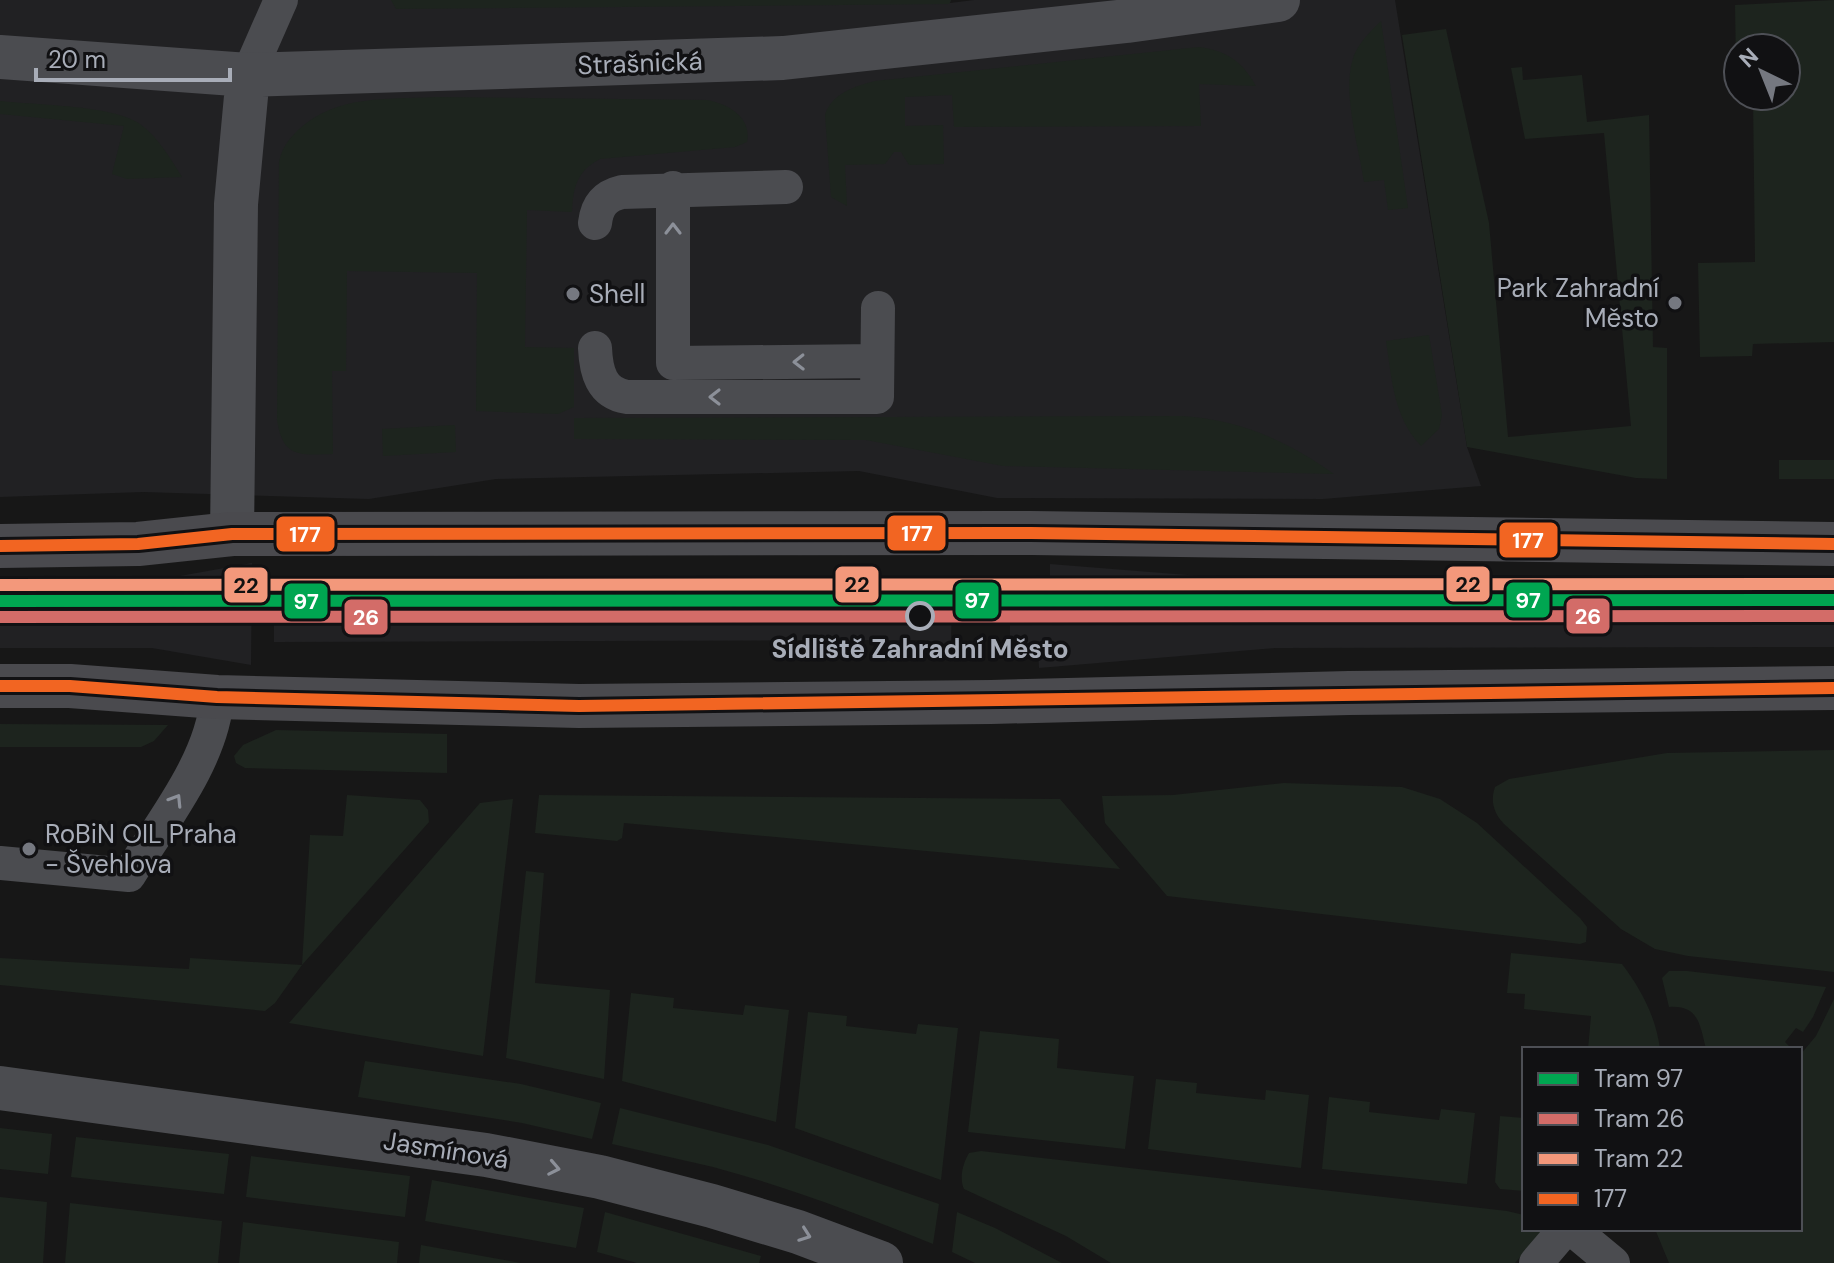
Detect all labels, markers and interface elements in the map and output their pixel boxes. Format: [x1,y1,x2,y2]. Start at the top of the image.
scale bar [36,32,230,82]
north arrow [1722,32,1802,112]
text: N [1733,42,1764,74]
text: 20 m [48,44,106,75]
street label: Strašnická [577,44,703,82]
one-way arrow [664,222,682,235]
place label: Park Zahradní Město [1497,271,1659,335]
place label: Shell [589,277,645,311]
marker: Shell [564,285,582,303]
marker: Park Zahradní Město [1666,294,1684,312]
one-way arrow [792,353,805,370]
one-way arrow [708,388,721,406]
line badge: 177 [886,514,947,552]
line badge: 177 [275,515,336,553]
text: 177 [901,519,933,548]
text: 177 [289,520,321,549]
line badge: 177 [1498,521,1559,559]
text: 177 [1512,526,1544,555]
line badge: 22 [834,565,880,604]
line badge: 22 [1445,565,1491,603]
line badge: 22 [223,566,269,604]
text: 22 [844,570,870,599]
text: 22 [1455,570,1481,599]
text: 22 [233,571,259,600]
line badge: 97 [954,581,1000,620]
line badge: 97 [1505,581,1551,619]
line badge: 97 [283,582,329,620]
text: 97 [964,586,990,615]
text: 97 [1515,586,1541,615]
text: 97 [293,587,319,616]
line badge: 26 [1565,597,1611,635]
line badge: 26 [343,598,389,636]
marker: Sídliště Zahradní Město [906,602,934,630]
text: 26 [1575,602,1601,631]
text: 26 [353,603,379,632]
place label: Sídliště Zahradní Město [771,632,1069,666]
one-way arrow [166,794,181,808]
place label: RoBiN OIL Praha - Švehlova [45,817,237,881]
marker: RoBiN OIL Praha - Švehlova [20,840,38,858]
legend [1522,1047,1802,1231]
text: Tram 97 [1594,1063,1683,1094]
text: Tram 26 [1594,1103,1685,1134]
street label: Jasmínová [381,1123,511,1177]
text: Tram 22 [1594,1143,1683,1174]
one-way arrow [547,1158,561,1175]
text: 177 [1594,1183,1627,1214]
one-way arrow [797,1225,811,1241]

